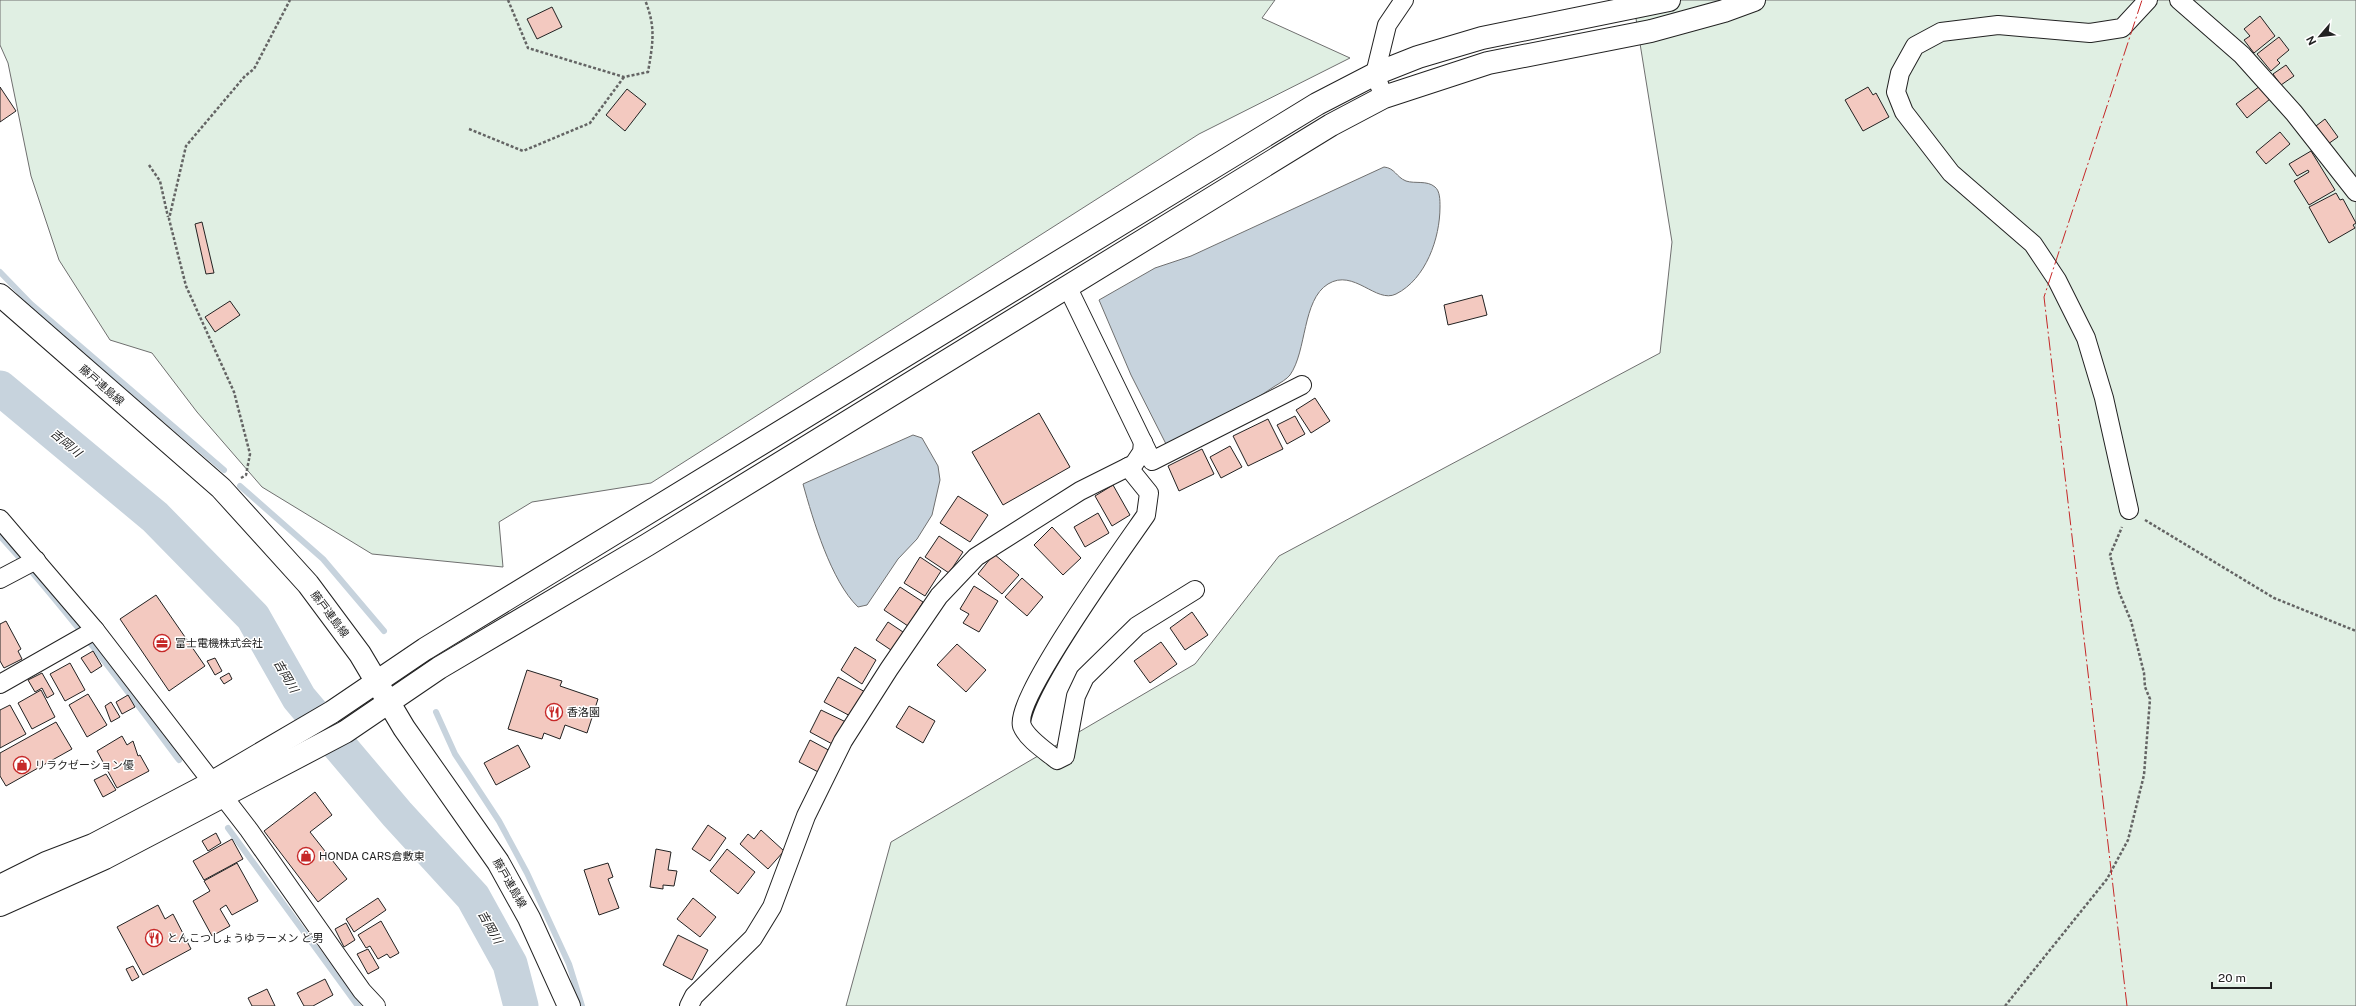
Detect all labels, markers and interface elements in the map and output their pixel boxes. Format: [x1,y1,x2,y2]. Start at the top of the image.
north arrow [2300,16,2340,56]
text: N [2304,34,2318,47]
street label: 藤戸連島線 [77,362,127,408]
water label: 吉岡川 [48,426,86,461]
street label: 藤戸連島線 [309,588,351,640]
office icon: 富士電機株式会社 [152,633,172,653]
place label: 富士電機株式会社 [175,637,263,649]
water label: 吉岡川 [271,657,302,697]
restaurant icon: 香洛園 [544,702,564,722]
place label: 香洛園 [567,706,600,718]
shop icon: リラクゼーション優 [12,755,32,775]
place label: リラクゼーション優 [35,759,134,771]
shop icon: HONDA CARS倉敷東 [296,846,316,866]
place label: HONDA CARS倉敷東 [319,850,424,862]
street label: 藤戸連島線 [491,856,529,910]
water label: 吉岡川 [475,908,506,948]
restaurant icon: とんこつしょうゆラーメン ど男 [144,928,164,948]
place label: とんこつしょうゆラーメン ど男 [167,932,323,944]
scale bar [2212,964,2271,990]
text: 20 m [2218,971,2246,985]

